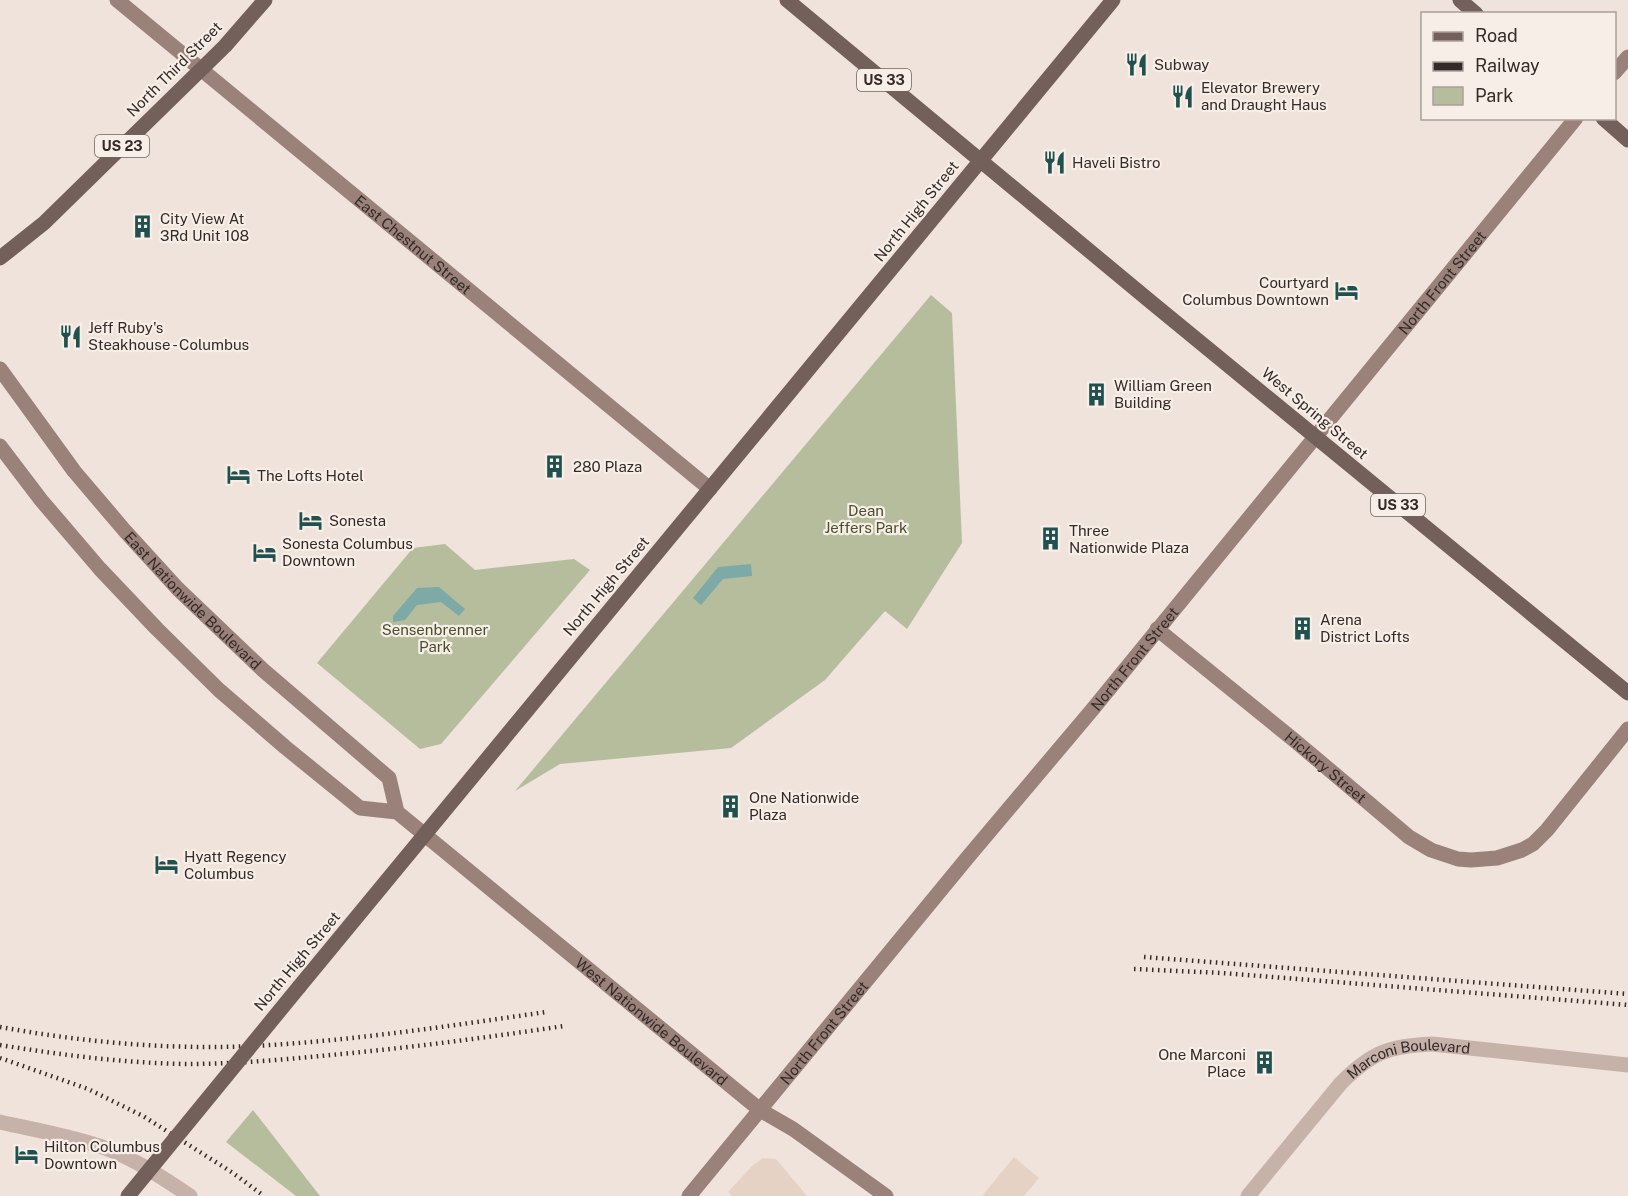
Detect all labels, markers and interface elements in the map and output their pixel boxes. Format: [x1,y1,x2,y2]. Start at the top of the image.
legend [1421,12,1616,120]
street label: North Third Street [123,18,225,120]
text: Road [1475,25,1518,46]
restaurant icon: Subway [1123,51,1149,77]
text: Railway [1475,55,1540,76]
place label: Subway [1154,56,1209,73]
road number: US 33 [857,69,911,91]
place label: Elevator Brewery and Draught Haus [1201,79,1327,113]
restaurant icon: Elevator Brewery and Draught Haus [1170,83,1196,109]
text: Park [1475,85,1513,106]
road number: US 23 [95,135,149,157]
restaurant icon: Haveli Bistro [1041,149,1067,175]
place label: Haveli Bistro [1072,154,1160,171]
street label: North High Street [870,157,962,265]
street label: East Chestnut Street [352,191,475,297]
place label: City View At 3Rd Unit 108 [160,210,249,244]
building icon: City View At 3Rd Unit 108 [129,214,155,240]
street label: North Front Street [1395,227,1489,337]
place label: Courtyard Columbus Downtown [1182,274,1329,308]
hotel icon: Courtyard Columbus Downtown [1334,278,1360,304]
place label: Jeff Ruby's Steakhouse - Columbus [88,319,249,353]
restaurant icon: Jeff Ruby's Steakhouse - Columbus [57,323,83,349]
street label: West Spring Street [1259,364,1372,462]
place label: William Green Building [1114,377,1212,411]
building icon: William Green Building [1083,381,1109,407]
building icon: 280 Plaza [542,453,568,479]
place label: 280 Plaza [573,458,642,475]
hotel icon: The Lofts Hotel [226,462,252,488]
place label: The Lofts Hotel [257,467,364,484]
road number: US 33 [1371,494,1425,516]
park label: Dean Jeffers Park [825,502,907,536]
hotel icon: Sonesta [298,507,324,533]
place label: Sonesta [329,512,386,529]
place label: Three Nationwide Plaza [1069,522,1189,556]
building icon: Three Nationwide Plaza [1038,526,1064,552]
street label: East Nationwide Boulevard [121,528,265,672]
street label: North High Street [560,533,652,639]
place label: Sonesta Columbus Downtown [282,535,413,569]
hotel icon: Sonesta Columbus Downtown [251,539,277,565]
street label: North Front Street [1087,603,1181,713]
place label: Arena District Lofts [1320,611,1410,645]
building icon: Arena District Lofts [1289,615,1315,641]
park label: Sensenbrenner Park [382,621,488,655]
street label: Hickory Street [1282,728,1370,806]
place label: One Nationwide Plaza [749,789,859,823]
building icon: One Nationwide Plaza [718,793,744,819]
place label: Hyatt Regency Columbus [184,848,287,882]
hotel icon: Hyatt Regency Columbus [153,852,179,878]
street label: North High Street [251,908,343,1014]
street label: West Nationwide Boulevard [572,954,731,1088]
street label: North Front Street [776,977,871,1087]
street label: Marconi Boulevard [1343,1036,1471,1082]
place label: One Marconi Place [1158,1046,1246,1080]
building icon: One Marconi Place [1251,1050,1277,1076]
place label: Hilton Columbus Downtown [44,1138,160,1172]
hotel icon: Hilton Columbus Downtown [13,1142,39,1168]

